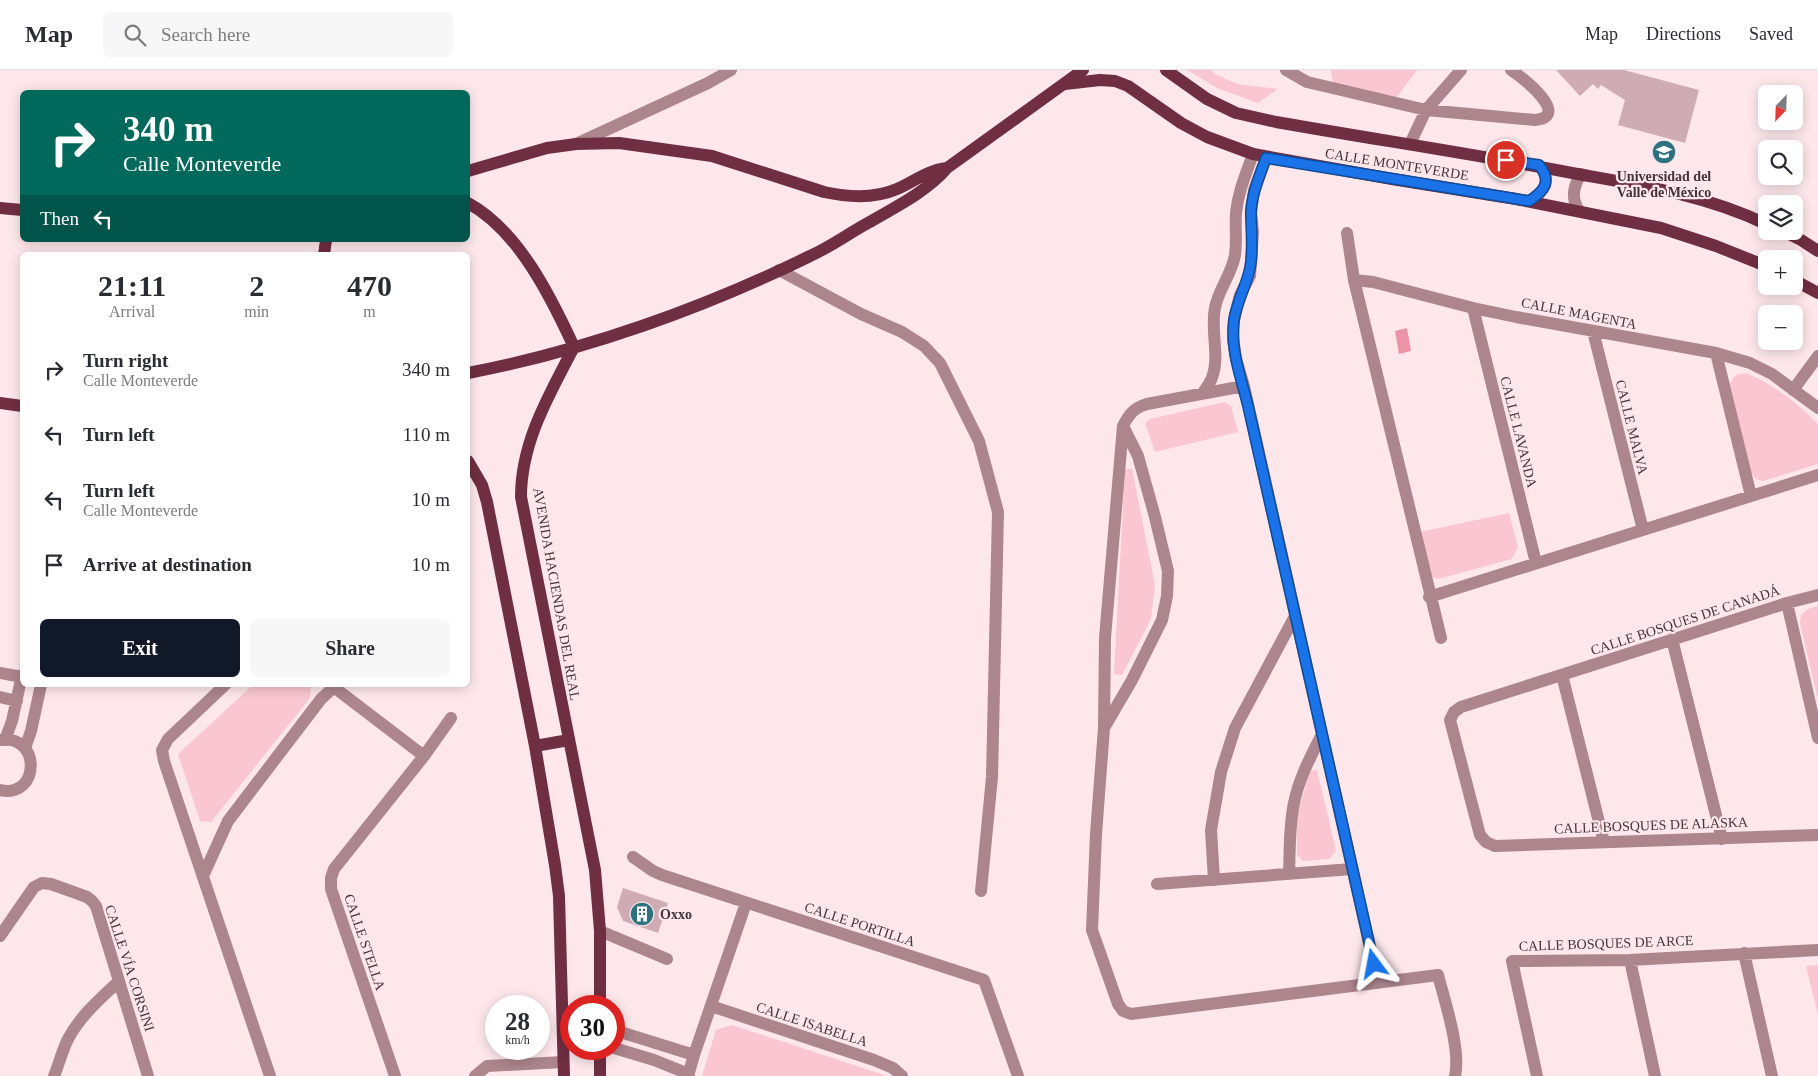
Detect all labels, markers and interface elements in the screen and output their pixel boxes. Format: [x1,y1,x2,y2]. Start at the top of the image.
search box [103,12,453,57]
text: Map [25,21,73,47]
icon: search [121,21,149,49]
text: Search here [161,24,250,45]
text: Map [1585,24,1618,44]
text: Directions [1646,24,1721,44]
text: Saved [1749,24,1793,44]
north arrow [1758,85,1802,130]
map controls [1758,85,1803,350]
icon: right [40,110,105,175]
text: 340 m [123,110,213,149]
pin [1485,139,1527,181]
school or university icon: Universidad del Valle de México [1651,139,1677,165]
button: search [1758,140,1803,185]
street label: CALLE MONTEVERDE [1324,146,1470,183]
icon: arrive [1492,146,1520,174]
text: Calle Monteverde [123,151,281,176]
place label: Universidad del Valle de México [1617,169,1711,200]
button: layers [1758,195,1803,240]
icon: left [89,205,117,233]
text: Then [40,208,79,229]
button: + [1758,250,1803,295]
text: 21:11 [98,269,166,302]
text: 2 [249,269,264,302]
text: 470 [347,269,392,302]
street label: CALLE MAGENTA [1520,295,1639,332]
text: Arrival [109,303,155,320]
text: min [244,303,269,320]
text: m [363,303,376,320]
button: − [1758,305,1803,350]
text: Turn right [83,350,168,371]
icon: right [40,356,68,384]
text: 340 m [402,359,450,380]
text: Calle Monteverde [83,372,198,389]
street label: CALLE LAVANDA [1497,375,1540,490]
street label: CALLE MALVA [1613,378,1651,477]
icon: left [40,421,68,449]
text: Turn left [83,424,155,445]
text: 110 m [403,424,450,445]
text: Turn left [83,480,155,501]
icon: left [40,486,68,514]
street label: AVENIDA HACIENDAS DEL REAL [530,487,583,702]
text: 10 m [411,489,450,510]
text: Calle Monteverde [83,502,198,519]
icon: arrive [40,551,68,579]
text: Arrive at destination [83,554,252,575]
text: 10 m [411,554,450,575]
street label: CALLE BOSQUES DE CANADÁ [1588,582,1782,658]
button: Exit [40,619,240,677]
button: Share [250,619,450,677]
street label: CALLE BOSQUES DE ALASKA [1554,815,1749,836]
street label: CALLE STELLA [341,892,388,993]
street label: CALLE PORTILLA [803,900,918,950]
building icon: Oxxo [629,901,655,927]
street label: CALLE VÍA CORSINI [102,903,158,1034]
place label: Oxxo [660,907,692,922]
street label: CALLE BOSQUES DE ARCE [1518,933,1694,954]
position arrow [1347,937,1399,989]
speed limit sign: 30 [560,995,625,1060]
street label: CALLE ISABELLA [754,999,870,1050]
text: 28 [505,1008,530,1035]
text: km/h [505,1033,530,1047]

